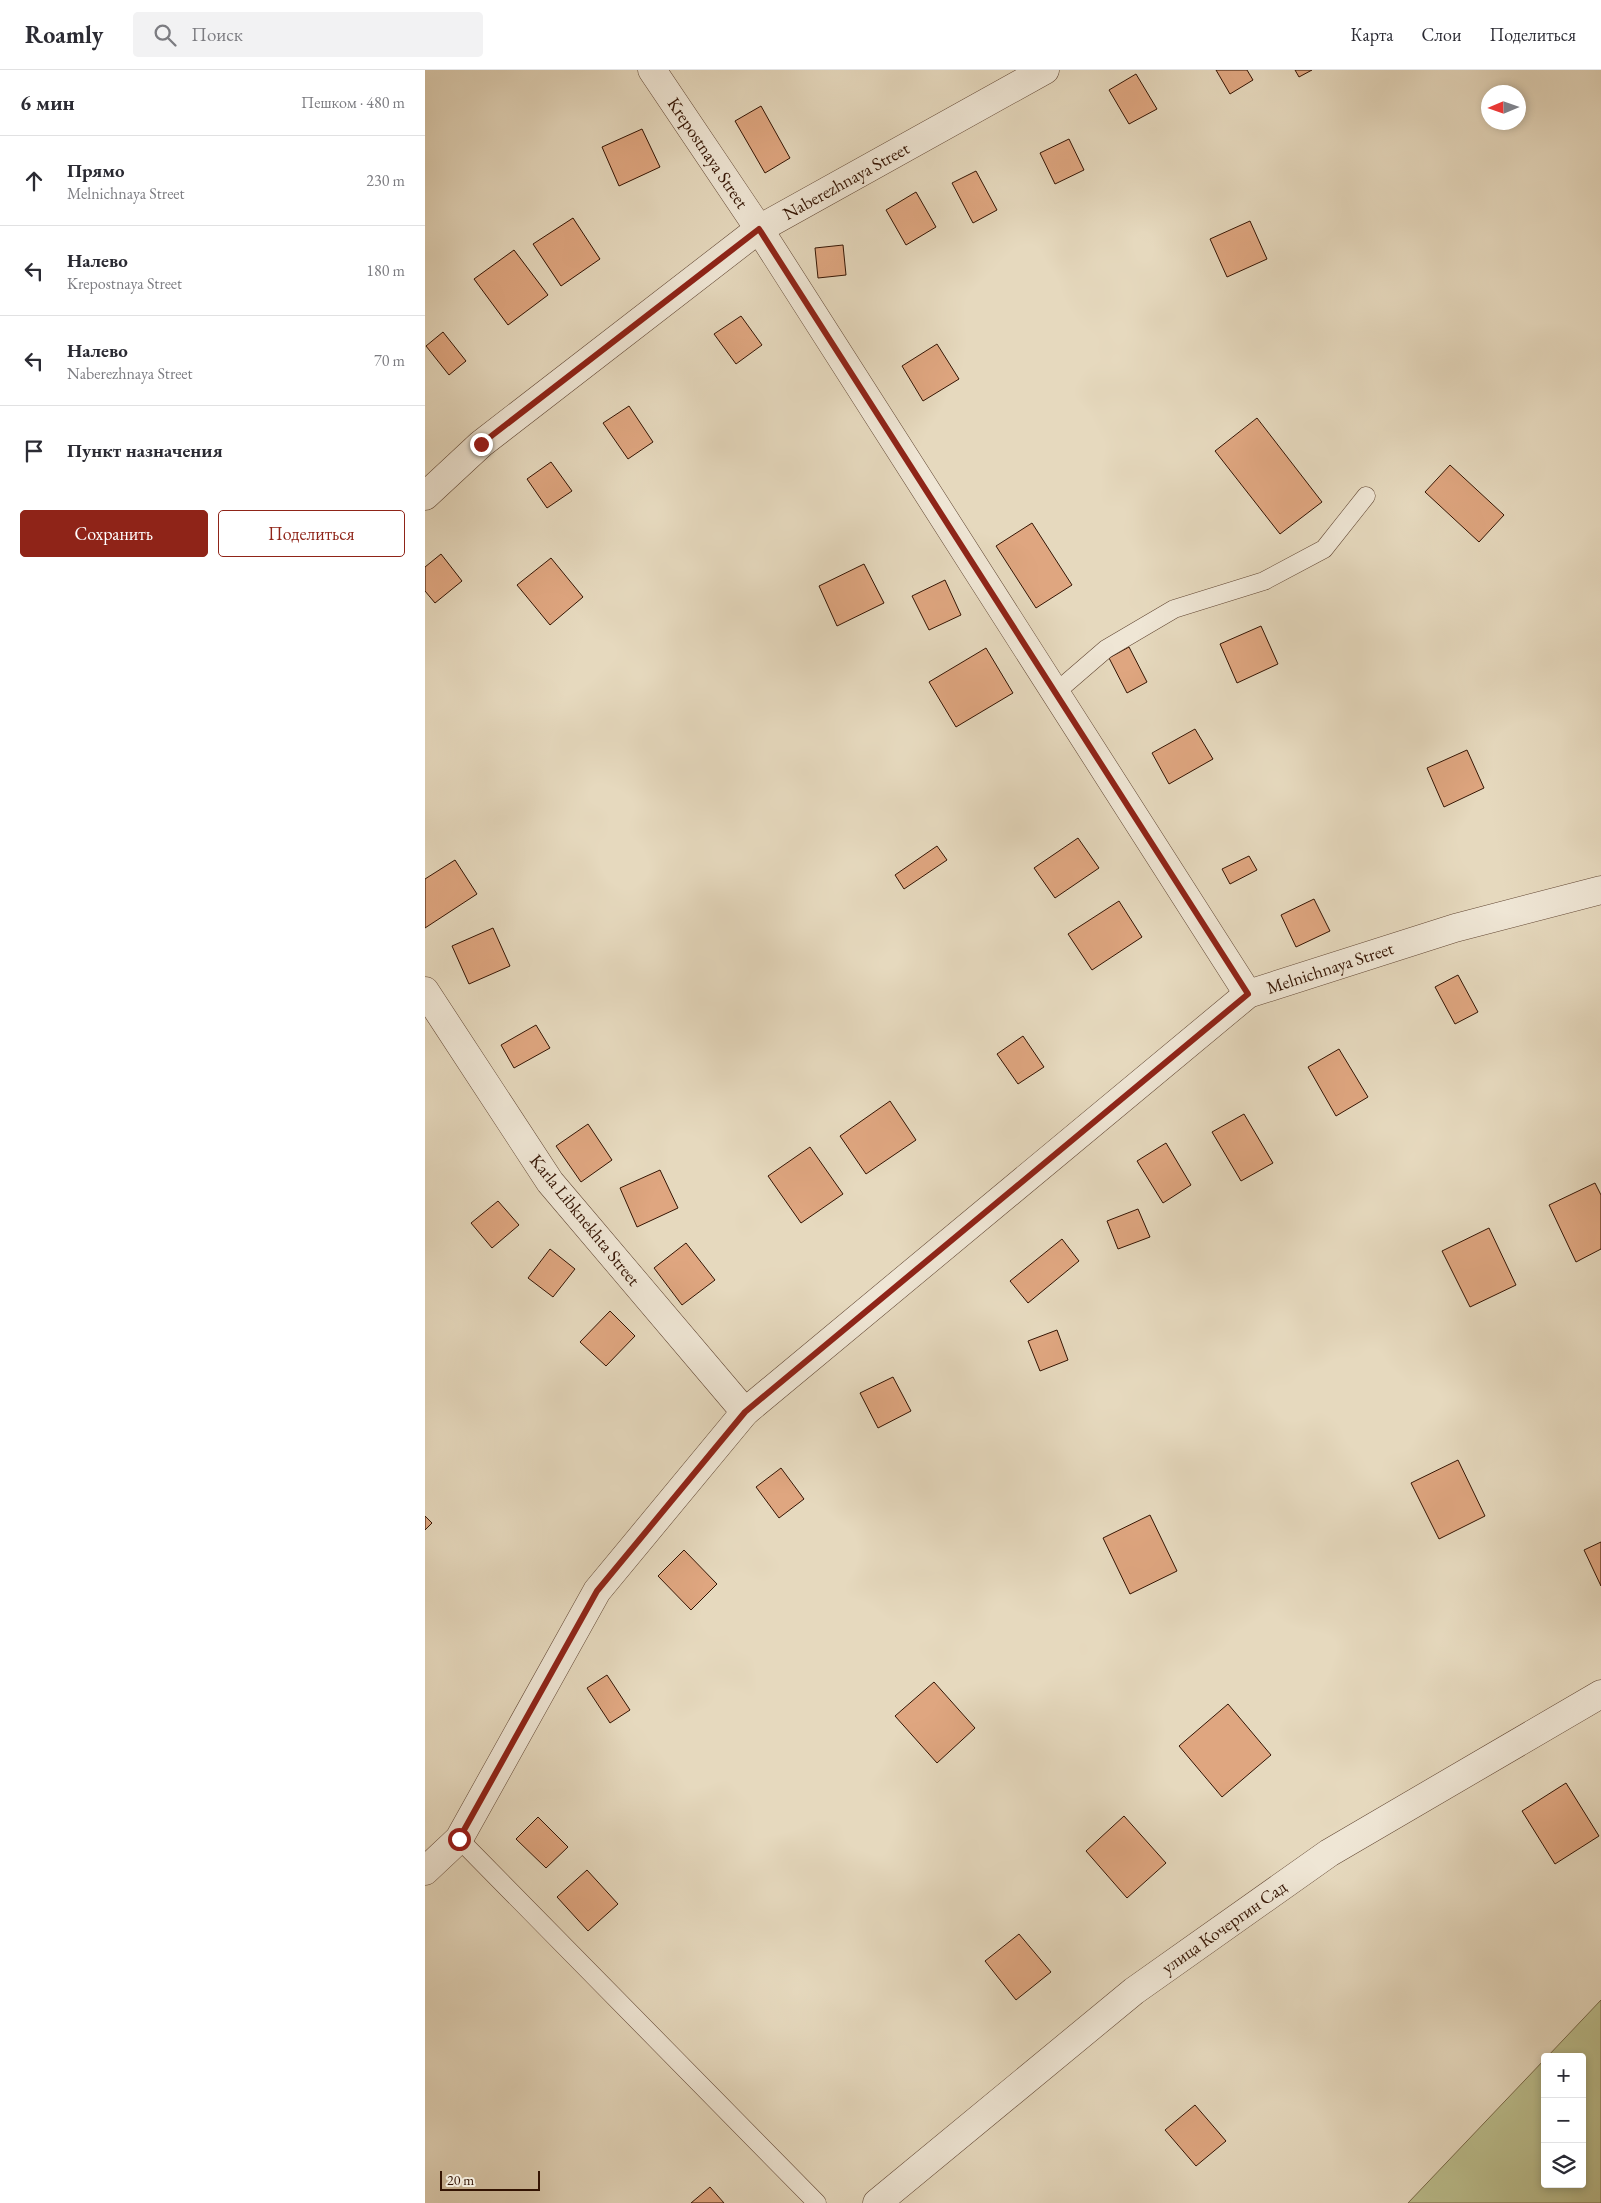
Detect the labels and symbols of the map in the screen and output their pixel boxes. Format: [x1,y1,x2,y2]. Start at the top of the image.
north arrow [1481,85,1526,130]
street label: Krepostnaya Street [663,93,754,213]
street label: Naberezhnaya Street [778,136,913,225]
route end [470,433,493,456]
street label: Melnichnaya Street [1263,936,1397,999]
street label: Karla Libknekhta Street [525,1149,646,1291]
route start [448,1828,471,1851]
street label: улица Кочергин Сад [1157,1875,1291,1978]
scale bar [440,2168,540,2191]

